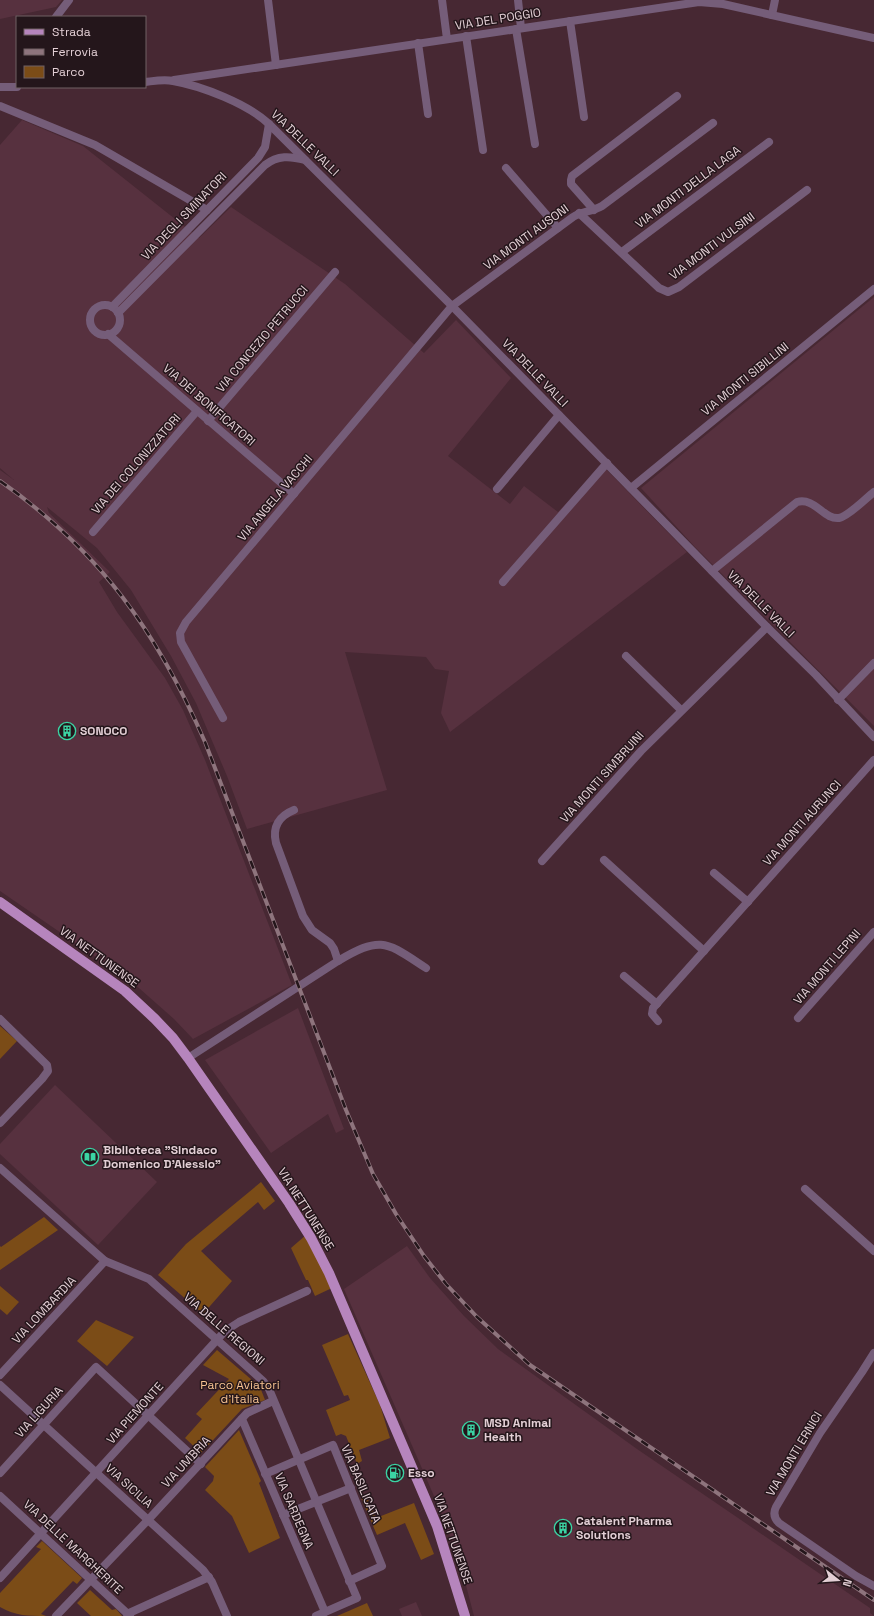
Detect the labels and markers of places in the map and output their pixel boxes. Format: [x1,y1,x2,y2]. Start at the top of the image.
building icon: SONOCO [57,721,77,741]
place label: SONOCO [80,723,127,739]
place label: Biblioteca "Sindaco Domenico D'Alessio" [103,1142,221,1172]
library icon: Biblioteca "Sindaco Domenico D'Alessio" [80,1147,100,1167]
place label: MSD Animal Health [484,1415,551,1445]
building icon: MSD Animal Health [461,1420,481,1440]
fuel station icon: Esso [385,1463,405,1483]
place label: Esso [408,1465,435,1481]
place label: Catalent Pharma Solutions [576,1513,672,1543]
building icon: Catalent Pharma Solutions [553,1518,573,1538]

